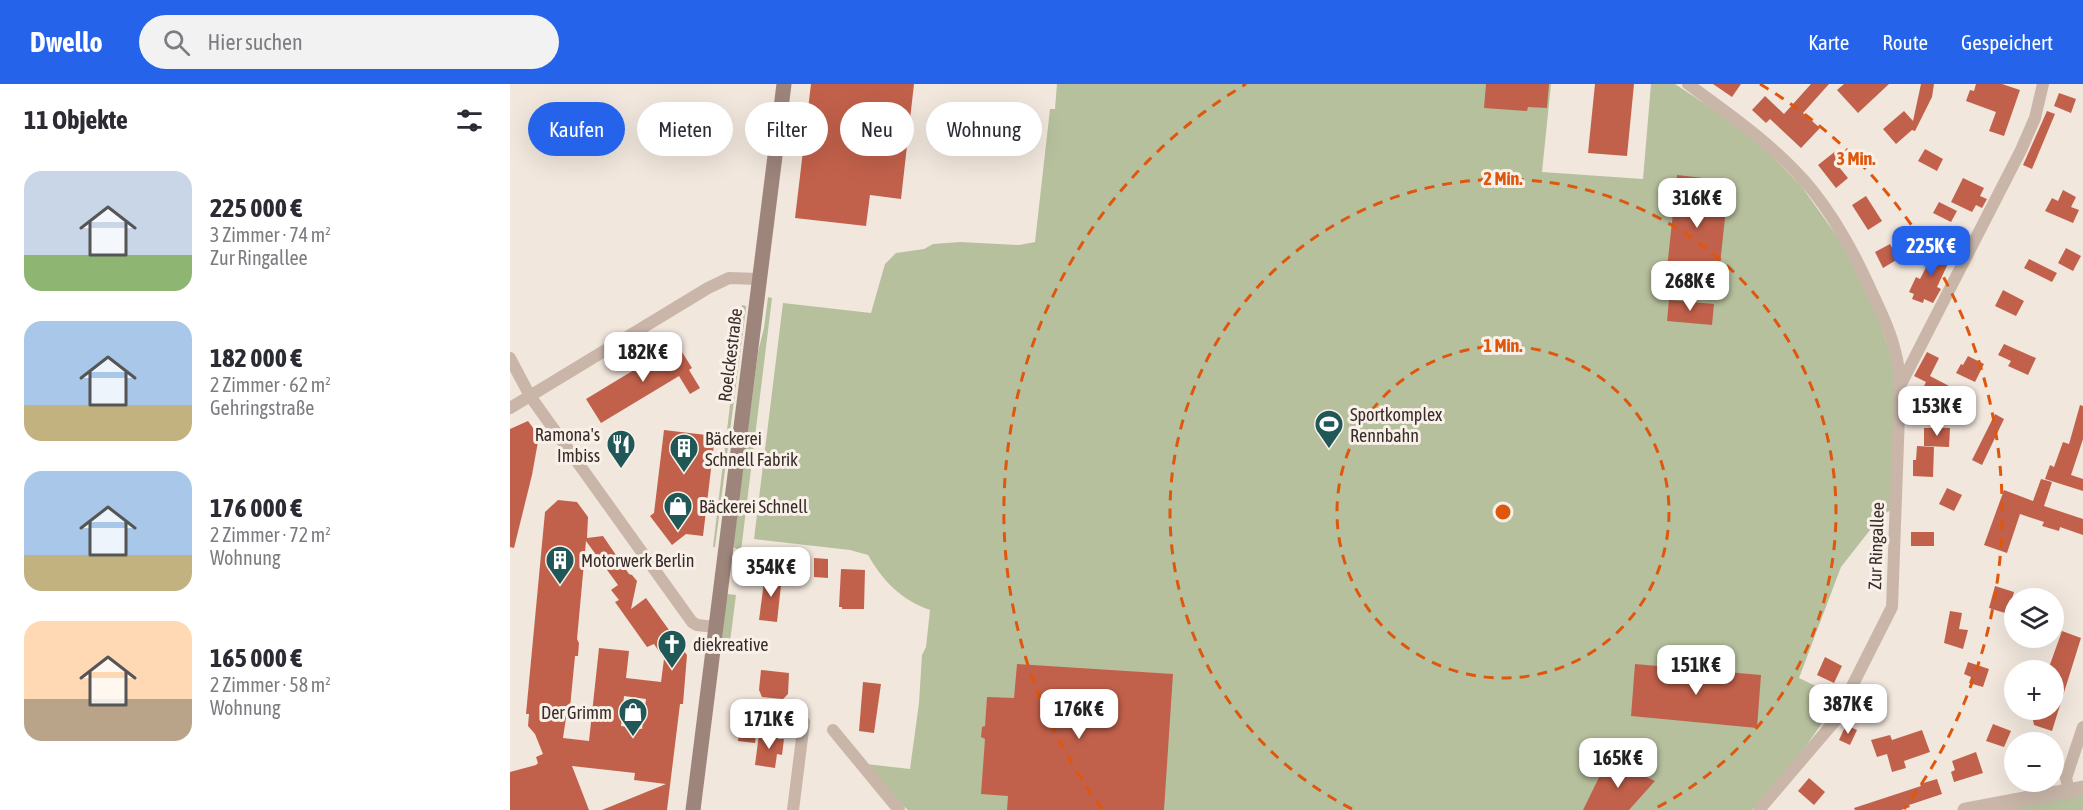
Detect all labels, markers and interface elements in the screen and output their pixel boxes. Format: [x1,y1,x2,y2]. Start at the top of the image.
search box [139,15,559,69]
text: Dwello [30,26,103,58]
icon: search [160,26,193,59]
text: Hier suchen [208,29,303,55]
text: Karte [1808,30,1849,54]
text: Route [1882,30,1928,54]
text: Gespeichert [1961,30,2053,54]
chip: Kaufen [528,102,625,156]
chip: Mieten [637,102,733,156]
chip: Filter [745,102,828,156]
chip: Neu [840,102,914,156]
chip: Wohnung [926,102,1042,156]
icon: filters [453,104,486,137]
text: 11 Objekte [24,105,128,135]
text: 3 Min. [1836,148,1876,169]
text: 2 Min. [1483,168,1523,189]
pin: 316K € [1648,178,1746,229]
text: 316K € [1672,186,1722,209]
text: 225 000 € [210,193,302,223]
icon: home [72,195,144,267]
text: 3 Zimmer · 74 m² [210,223,331,246]
pin: 225K € [1882,226,1980,277]
text: 225K € [1906,234,1956,257]
text: Zur Ringallee [210,246,308,269]
pin: 268K € [1641,261,1739,312]
text: 268K € [1665,269,1715,292]
street label: Roelckestraße [714,307,746,403]
pin: 182K € [594,332,692,383]
text: 1 Min. [1483,335,1523,356]
text: 182K € [618,340,668,363]
text: 182 000 € [210,343,302,373]
icon: home [72,345,144,417]
text: 2 Zimmer · 62 m² [210,373,331,396]
pin: 153K € [1888,386,1986,437]
text: 153K € [1912,394,1962,417]
text: Gehringstraße [210,396,314,419]
place label: Sportkomplex Rennbahn [1350,404,1442,446]
sports icon: Sportkomplex Rennbahn [1313,408,1345,450]
place label: Ramona's Imbiss [535,424,600,466]
restaurant icon: Ramona's Imbiss [605,428,637,470]
place label: Bäckerei Schnell Fabrik [705,428,798,470]
building icon: Bäckerei Schnell Fabrik [668,432,700,474]
shop icon: Bäckerei Schnell [662,490,694,532]
text: 176 000 € [210,493,302,523]
icon: home [72,495,144,567]
place label: Bäckerei Schnell [699,496,808,517]
centre of rings [1493,502,1513,522]
street label: Zur Ringallee [1864,502,1888,590]
text: 2 Zimmer · 72 m² [210,523,331,546]
building icon: Motorwerk Berlin [544,544,576,586]
text: Wohnung [210,546,281,569]
pin: 354K € [722,547,820,598]
place label: Motorwerk Berlin [581,550,694,571]
text: 354K € [746,555,796,578]
map controls [2004,588,2064,792]
button: layers [2004,588,2064,648]
church icon: diekreative [656,628,688,670]
place label: diekreative [693,634,768,655]
text: 165 000 € [210,643,302,673]
icon: home [72,645,144,717]
pin: 151K € [1647,645,1745,696]
text: 151K € [1671,653,1721,676]
button: + [2004,660,2064,720]
text: 2 Zimmer · 58 m² [210,673,331,696]
pin: 387K € [1799,684,1897,735]
pin: 176K € [1030,689,1128,740]
text: 387K € [1823,692,1873,715]
text: Wohnung [210,696,281,719]
shop icon: Der Grimm [617,696,649,738]
text: 176K € [1054,697,1104,720]
pin: 171K € [720,699,818,750]
place label: Der Grimm [541,702,612,723]
text: 171K € [744,707,794,730]
button: − [2004,732,2064,792]
pin: 165K € [1569,738,1667,789]
text: 165K € [1593,746,1643,769]

